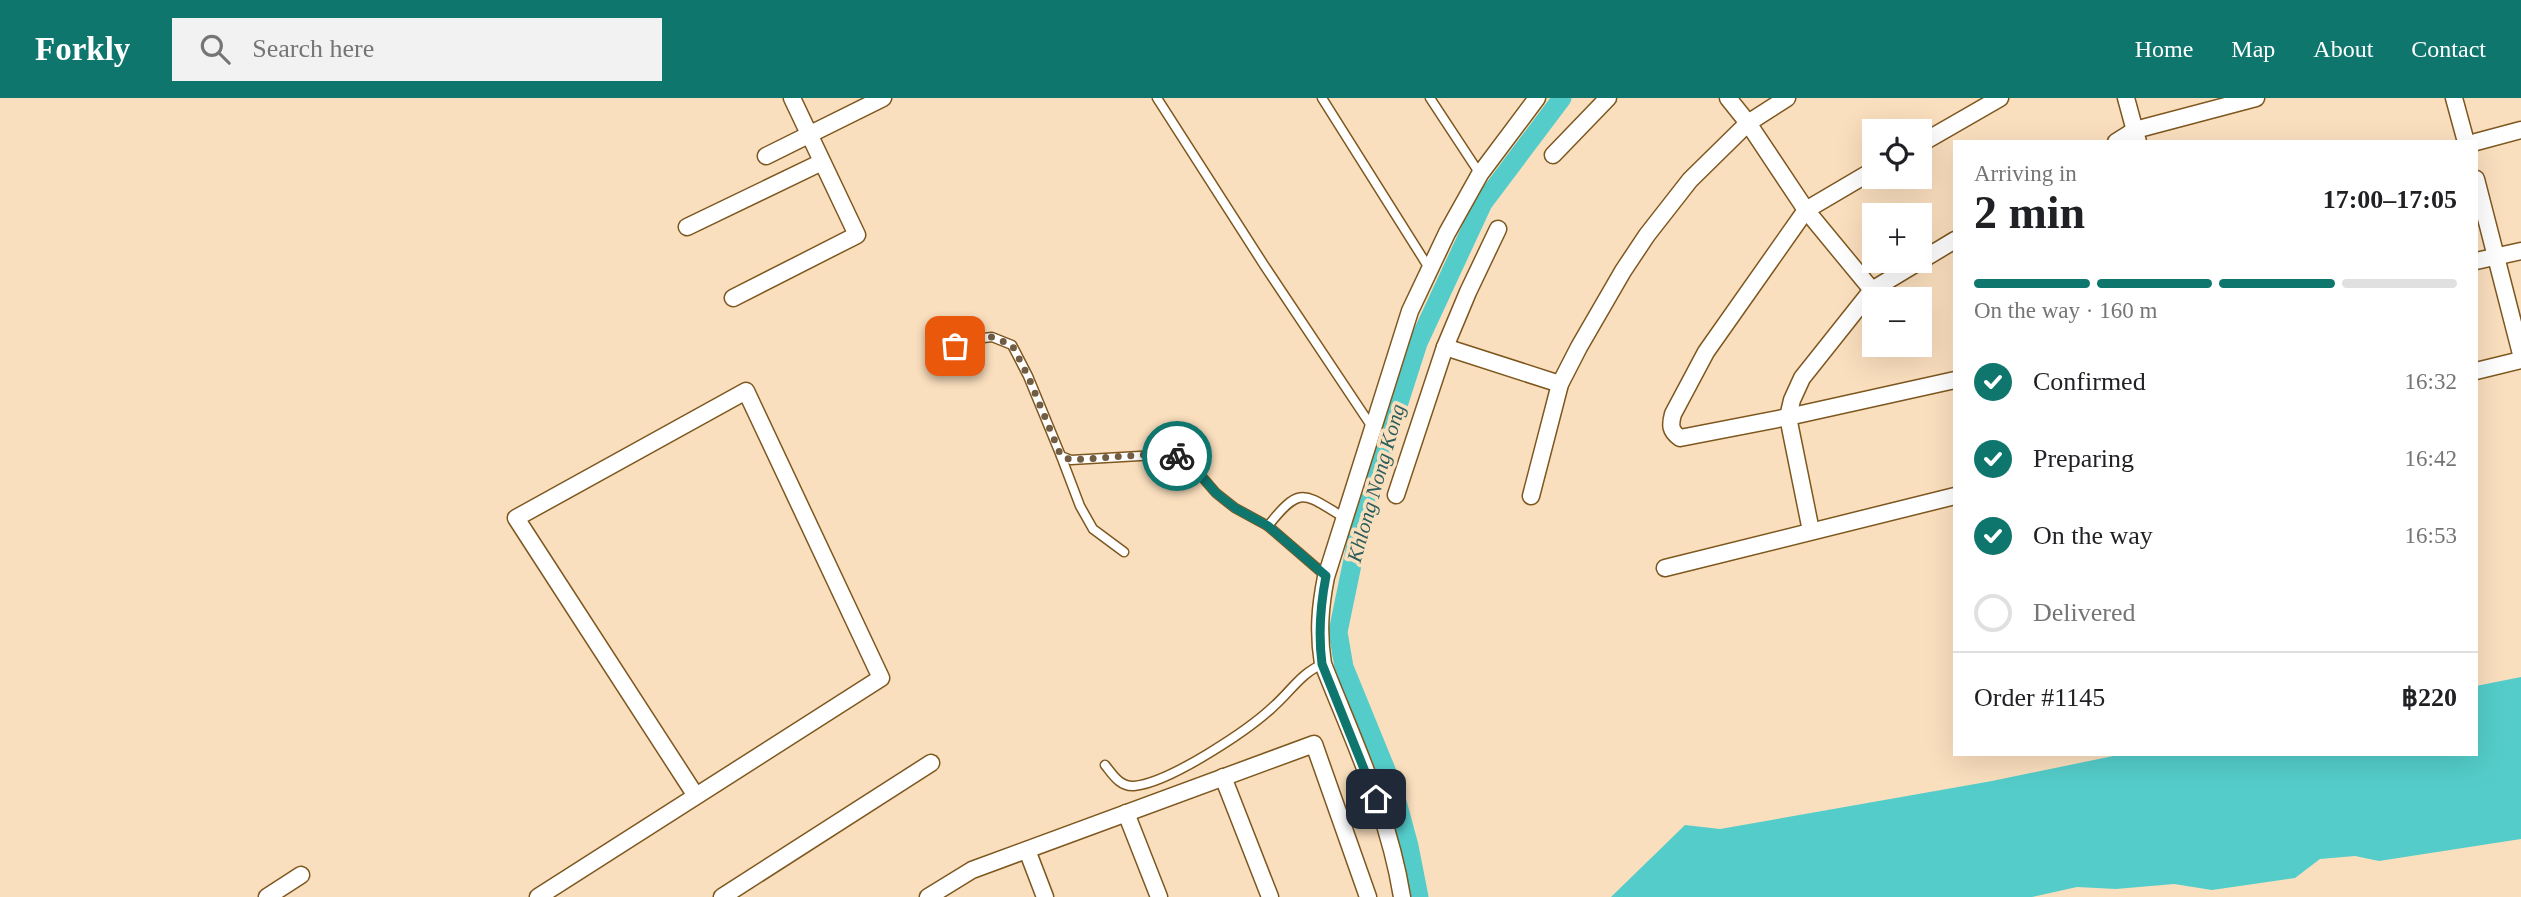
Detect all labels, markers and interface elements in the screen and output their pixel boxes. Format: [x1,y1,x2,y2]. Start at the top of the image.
search box [172,18,662,81]
icon: search [196,30,234,68]
text: Forkly [35,31,130,67]
text: Search here [252,34,374,63]
text: Home [2135,36,2193,62]
text: Map [2231,36,2275,62]
text: About [2313,36,2373,62]
text: Contact [2411,36,2486,62]
map controls [1862,119,1932,357]
button: locate [1862,119,1932,189]
text: Arriving in [1974,161,2077,186]
text: 17:00–17:05 [2323,185,2457,214]
text: 2 min [1974,187,2085,238]
button: + [1862,203,1932,273]
button: − [1862,287,1932,357]
text: On the way · 160 m [1974,298,2157,323]
pin [925,316,985,376]
icon: bag [936,327,974,365]
icon: check [1974,363,2012,401]
text: Confirmed [2033,367,2146,396]
text: 16:32 [2405,369,2457,394]
water label: Khlong Nong Kong [1342,401,1410,566]
courier [1142,421,1212,491]
icon: bike [1158,437,1196,475]
icon: check [1974,440,2012,478]
text: Preparing [2033,444,2134,473]
text: 16:42 [2405,446,2457,471]
icon: check [1974,517,2012,555]
text: On the way [2033,521,2153,550]
text: 16:53 [2405,523,2457,548]
text: Delivered [2033,598,2136,627]
text: Order #1145 [1974,683,2105,712]
text: ฿220 [2401,683,2457,712]
pin [1346,769,1406,829]
icon: home [1357,780,1395,818]

